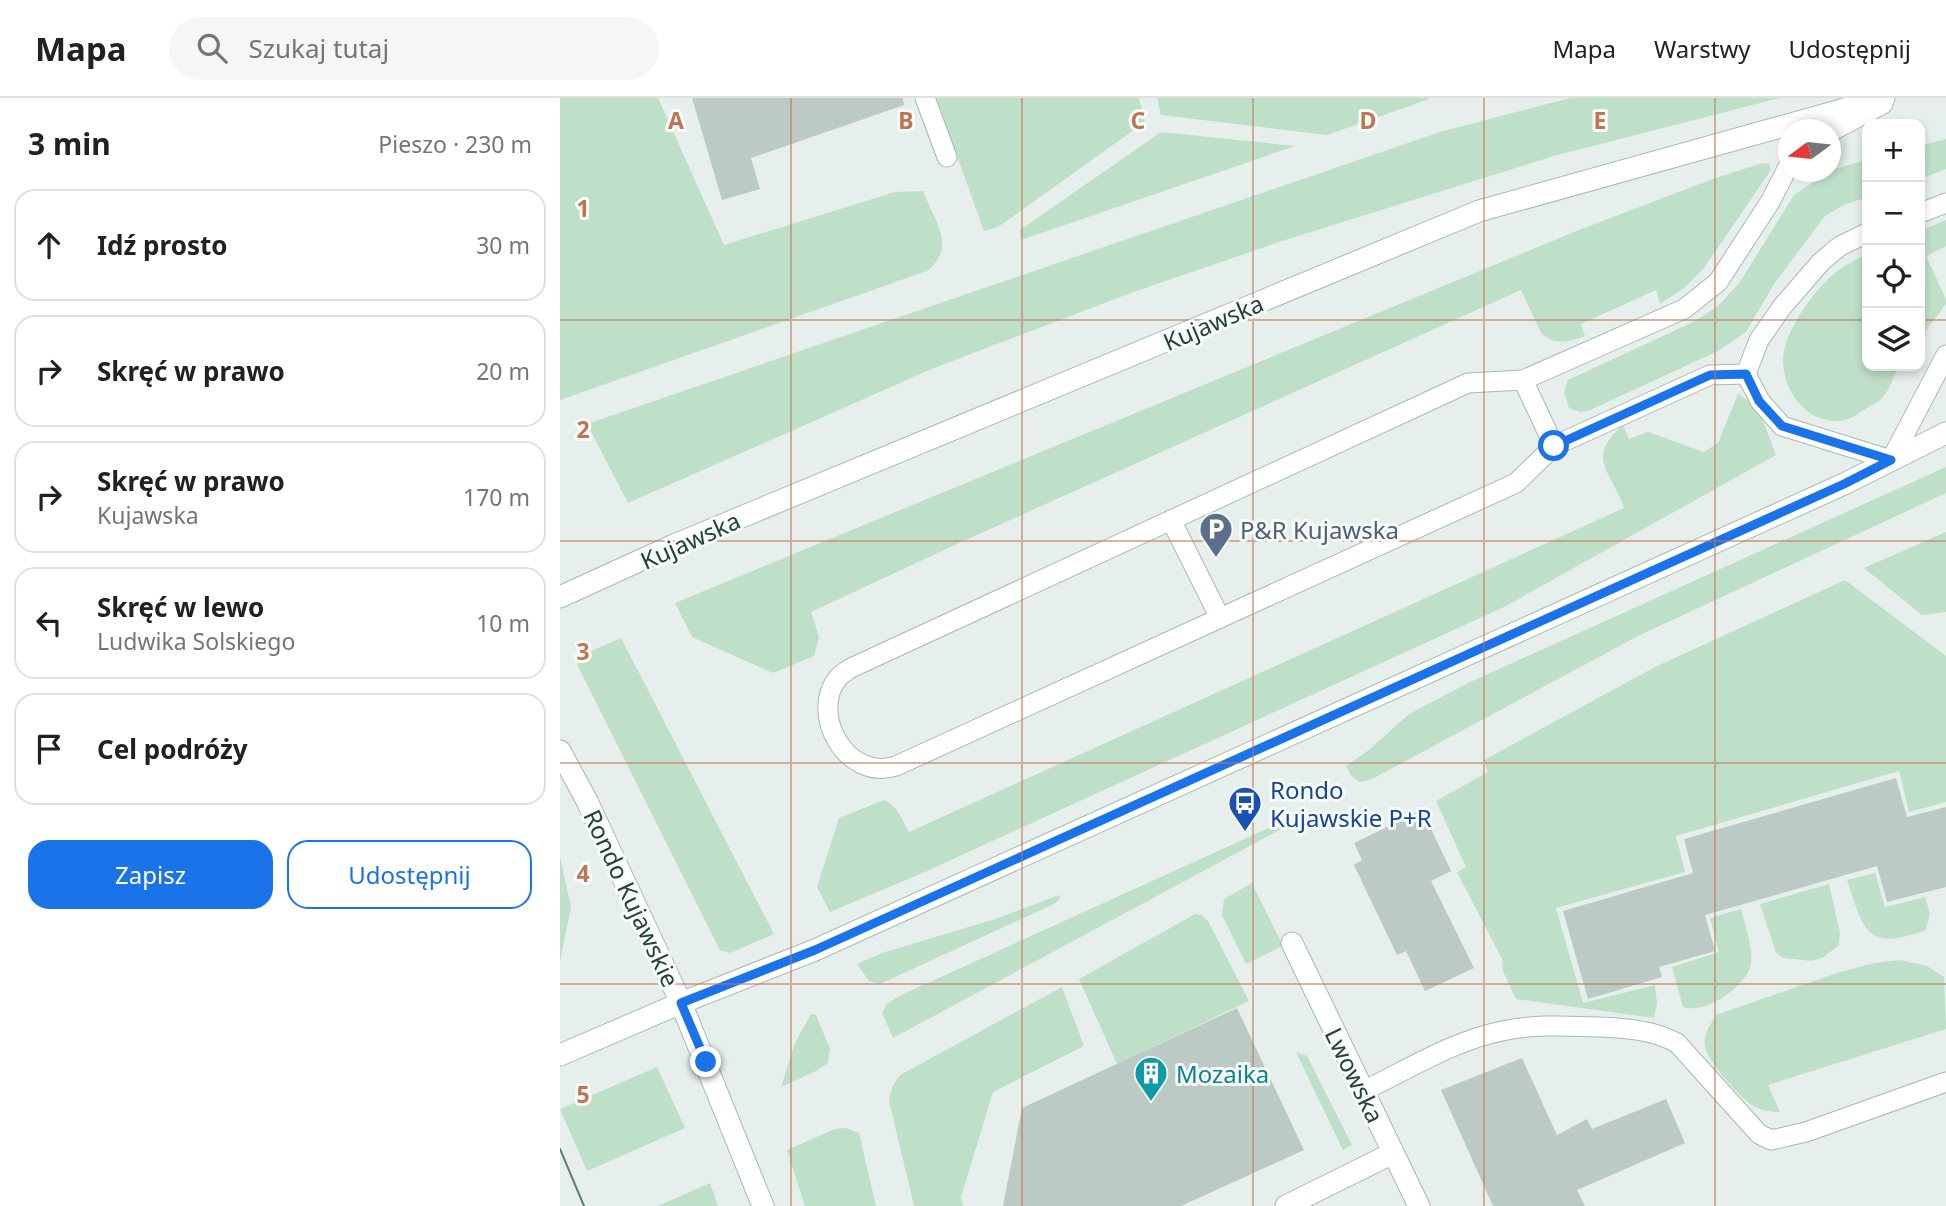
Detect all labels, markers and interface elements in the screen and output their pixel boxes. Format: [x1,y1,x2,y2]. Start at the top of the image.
search box [169,17,659,80]
text: Mapa [35,26,127,71]
icon: search [193,29,231,67]
text: Szukaj tutaj [249,30,389,66]
text: Mapa [1553,32,1616,65]
text: Warstwy [1654,32,1751,65]
text: Udostępnij [1789,32,1911,65]
text: A [668,104,684,136]
text: B [898,104,914,136]
text: C [1131,104,1146,136]
text: D [1360,104,1376,136]
text: E [1594,104,1606,136]
north arrow [1778,119,1841,182]
map controls [1862,119,1925,371]
button: + [1862,119,1925,182]
text: 3 min [28,123,111,164]
text: Pieszo · 230 m [378,128,532,160]
button: − [1862,182,1925,245]
text: 1 [576,192,590,224]
icon: ahead [30,226,68,264]
text: Idź prosto [97,227,228,263]
text: 30 m [476,229,530,261]
button: locate [1862,245,1925,308]
street label: Kujawska [1158,286,1268,358]
button: layers [1862,308,1925,371]
icon: right [30,352,68,390]
text: Skręć w prawo [97,353,285,389]
text: 20 m [476,355,530,387]
text: 2 [576,413,590,445]
route start [1538,430,1569,461]
text: Skręć w prawo [97,463,285,499]
icon: right [30,478,68,516]
text: 170 m [463,481,530,513]
text: Kujawska [97,499,199,531]
street label: Kujawska [635,503,745,577]
parking icon: P&R Kujawska [1197,510,1235,559]
place label: P&R Kujawska [1240,513,1399,546]
text: Skręć w lewo [97,589,264,625]
icon: left [30,604,68,642]
text: 10 m [476,607,530,639]
text: Ludwika Solskiego [97,625,295,657]
text: 3 [576,635,590,667]
icon: arrive [30,730,68,768]
text: Cel podróży [97,731,248,767]
place label: Rondo Kujawskie P+R [1270,773,1432,834]
bus stop icon: Rondo Kujawskie P+R [1226,784,1264,833]
street label: Rondo Kujawskie [576,804,688,992]
button: Zapisz [28,840,273,909]
button: Udostępnij [287,840,532,909]
text: 4 [576,857,590,889]
street label: Lwowska [1318,1022,1392,1128]
route end [690,1046,721,1077]
building icon: Mozaika [1132,1054,1170,1103]
place label: Mozaika [1176,1057,1269,1090]
text: 5 [576,1078,590,1110]

